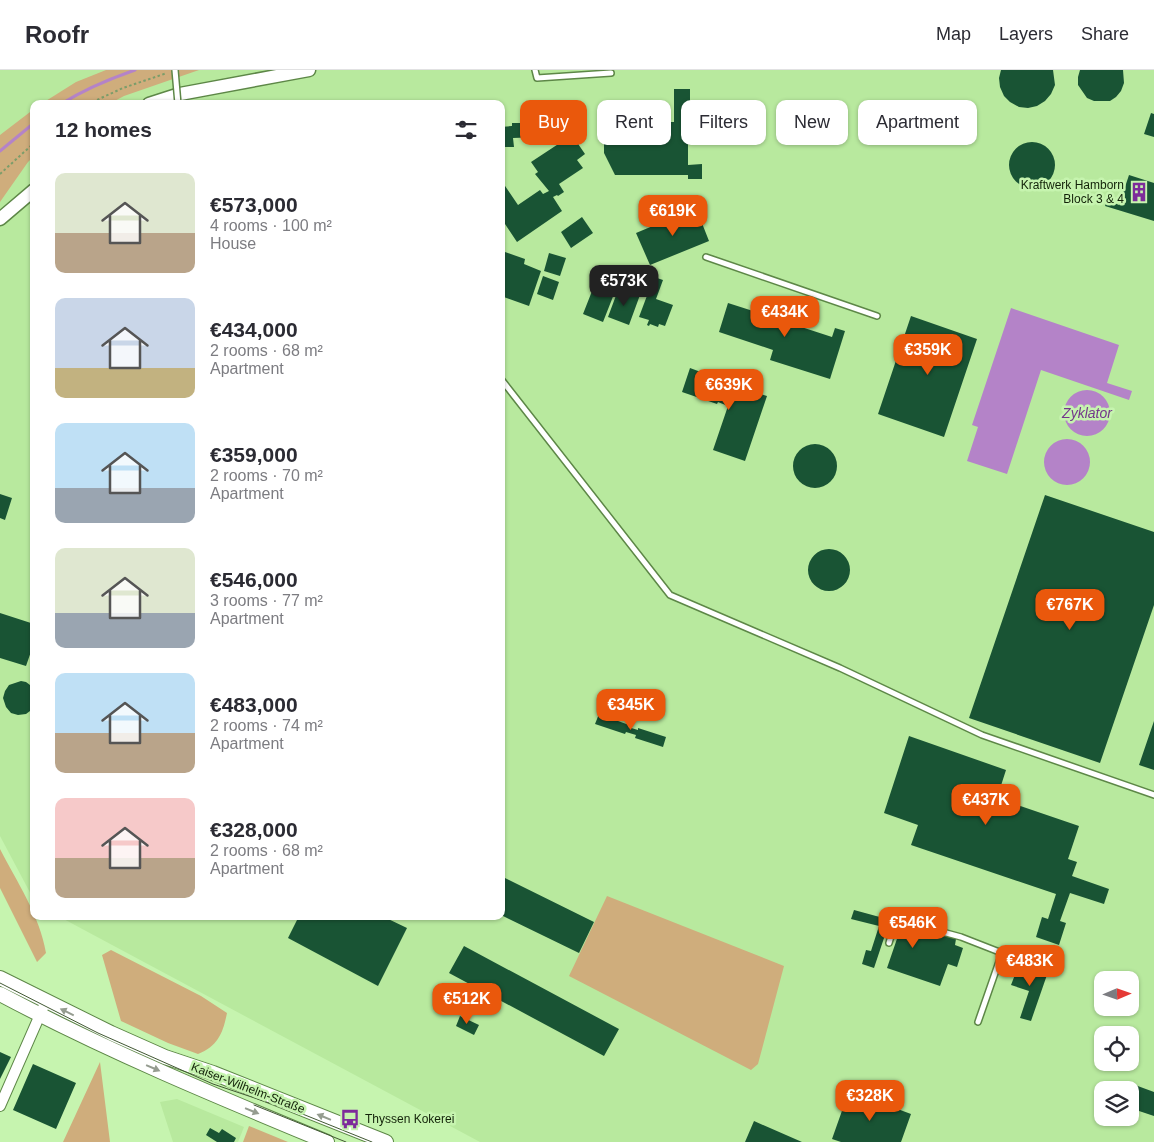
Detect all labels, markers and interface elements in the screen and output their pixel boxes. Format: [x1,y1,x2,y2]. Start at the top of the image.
text: Roofr [25,21,89,48]
text: Map [936,24,971,44]
text: Layers [999,24,1053,44]
text: Share [1081,24,1129,44]
chip: Buy [520,100,587,145]
chip: Rent [597,100,671,145]
chip: Filters [681,100,766,145]
chip: New [776,100,848,145]
chip: Apartment [858,100,977,145]
icon: filters [452,116,480,144]
text: 12 homes [55,118,152,141]
place label: Kraftwerk Hamborn Block 3 & 4 [1021,178,1124,206]
building icon: Kraftwerk Hamborn Block 3 & 4 [1128,181,1150,203]
icon: home [95,193,155,253]
text: €573,000 [210,193,298,216]
pin: €619K [638,194,708,237]
text: €619K [649,202,697,219]
text: 4 rooms · 100 m² [210,217,332,234]
text: House [210,235,256,252]
pin: €573K [589,264,659,307]
text: €573K [600,272,648,289]
pin: €434K [750,296,820,338]
text: €434K [761,303,809,320]
icon: home [95,318,155,378]
text: €434,000 [210,318,298,341]
pin: €359K [893,334,963,376]
text: €359K [904,341,952,358]
text: 2 rooms · 68 m² [210,342,323,359]
text: Apartment [210,360,284,377]
pin: €639K [694,368,764,411]
text: €639K [705,376,753,393]
water label: Zyklator [1061,405,1113,421]
icon: home [95,443,155,503]
text: €359,000 [210,443,298,466]
text: 2 rooms · 70 m² [210,467,323,484]
text: Apartment [210,485,284,502]
icon: home [95,568,155,628]
text: €546,000 [210,568,298,591]
pin: €767K [1035,588,1105,631]
text: 3 rooms · 77 m² [210,592,323,609]
text: €767K [1046,596,1094,613]
text: Apartment [210,610,284,627]
pin: €345K [596,688,666,731]
icon: home [95,693,155,753]
text: €483,000 [210,693,298,716]
text: €345K [607,696,655,713]
text: 2 rooms · 74 m² [210,717,323,734]
text: Apartment [210,735,284,752]
pin: €437K [951,784,1021,826]
text: €437K [962,791,1010,808]
icon: home [95,818,155,878]
text: €328,000 [210,818,298,841]
text: 2 rooms · 68 m² [210,842,323,859]
text: Apartment [210,860,284,877]
pin: €546K [878,906,948,949]
text: €546K [889,914,937,931]
pin: €483K [995,944,1065,987]
text: €483K [1006,952,1054,969]
north arrow [1094,971,1139,1016]
map controls [1094,971,1139,1126]
pin: €512K [432,982,502,1025]
text: €512K [443,990,491,1007]
one-way arrow [60,1008,74,1016]
button: locate [1094,1026,1139,1071]
street label: Kaiser-Wilhelm-Straße [189,1060,307,1116]
one-way arrow [146,1065,160,1073]
pin: €328K [835,1080,905,1122]
button: layers [1094,1081,1139,1126]
text: €328K [846,1087,894,1104]
one-way arrow [244,1107,259,1115]
bus stop icon: Thyssen Kokerei [339,1108,361,1130]
place label: Thyssen Kokerei [365,1112,454,1126]
one-way arrow [317,1113,332,1120]

